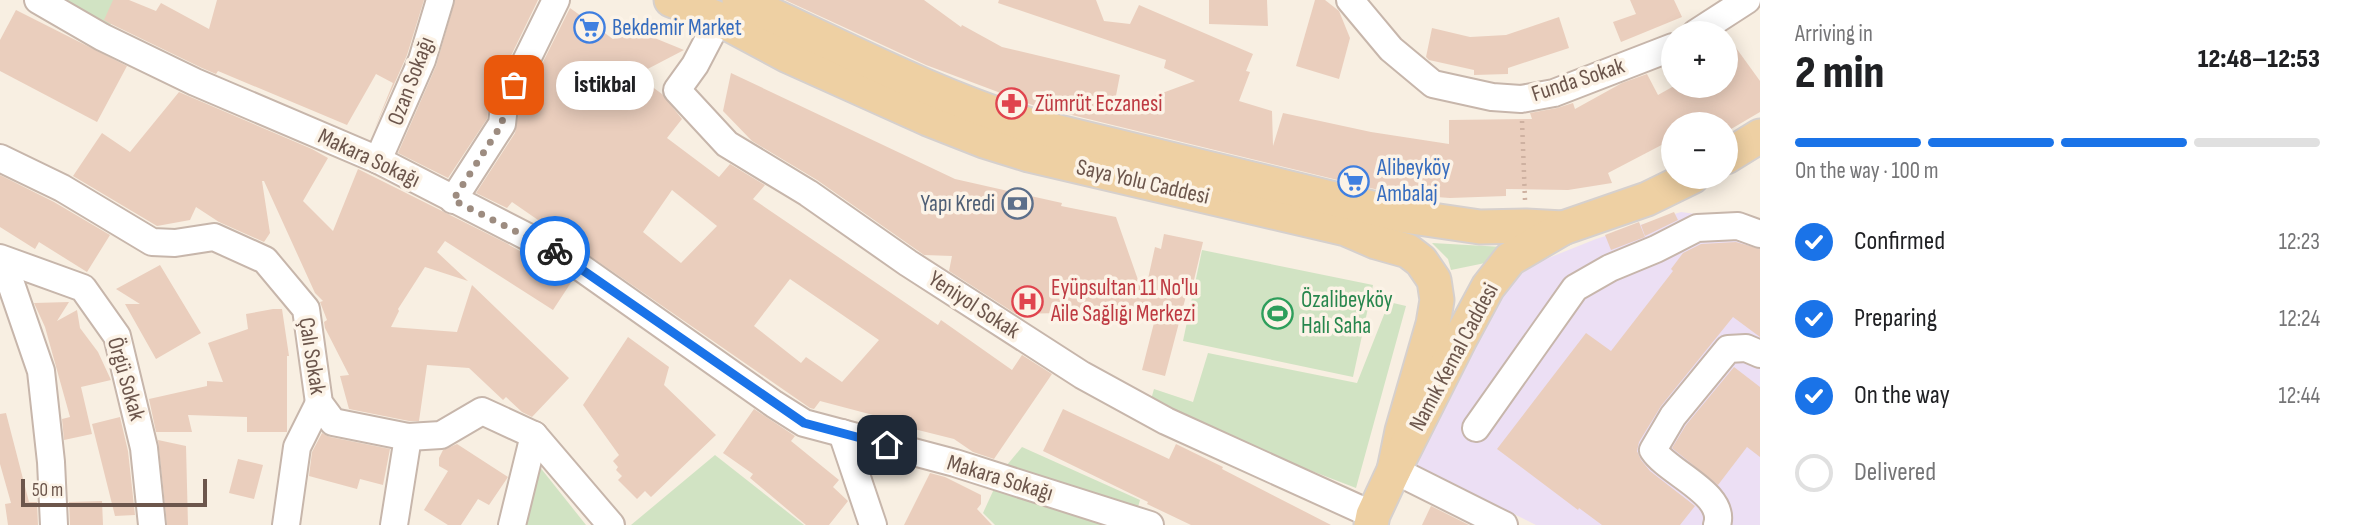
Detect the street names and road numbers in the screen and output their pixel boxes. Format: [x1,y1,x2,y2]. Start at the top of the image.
street label: Ozan Sokağı [381,33,441,129]
street label: Funda Sokak [1528,52,1628,108]
street label: Makara Sokağı [314,122,424,194]
street label: Saya Yolu Caddesi [1074,153,1212,211]
street label: Yeniyol Sokak [923,265,1025,345]
street label: Namık Kemal Caddesi [1403,278,1505,436]
street label: Çalı Sokak [292,315,332,397]
street label: Örgü Sokak [101,334,151,424]
street label: Makara Sokağı [944,449,1056,507]

